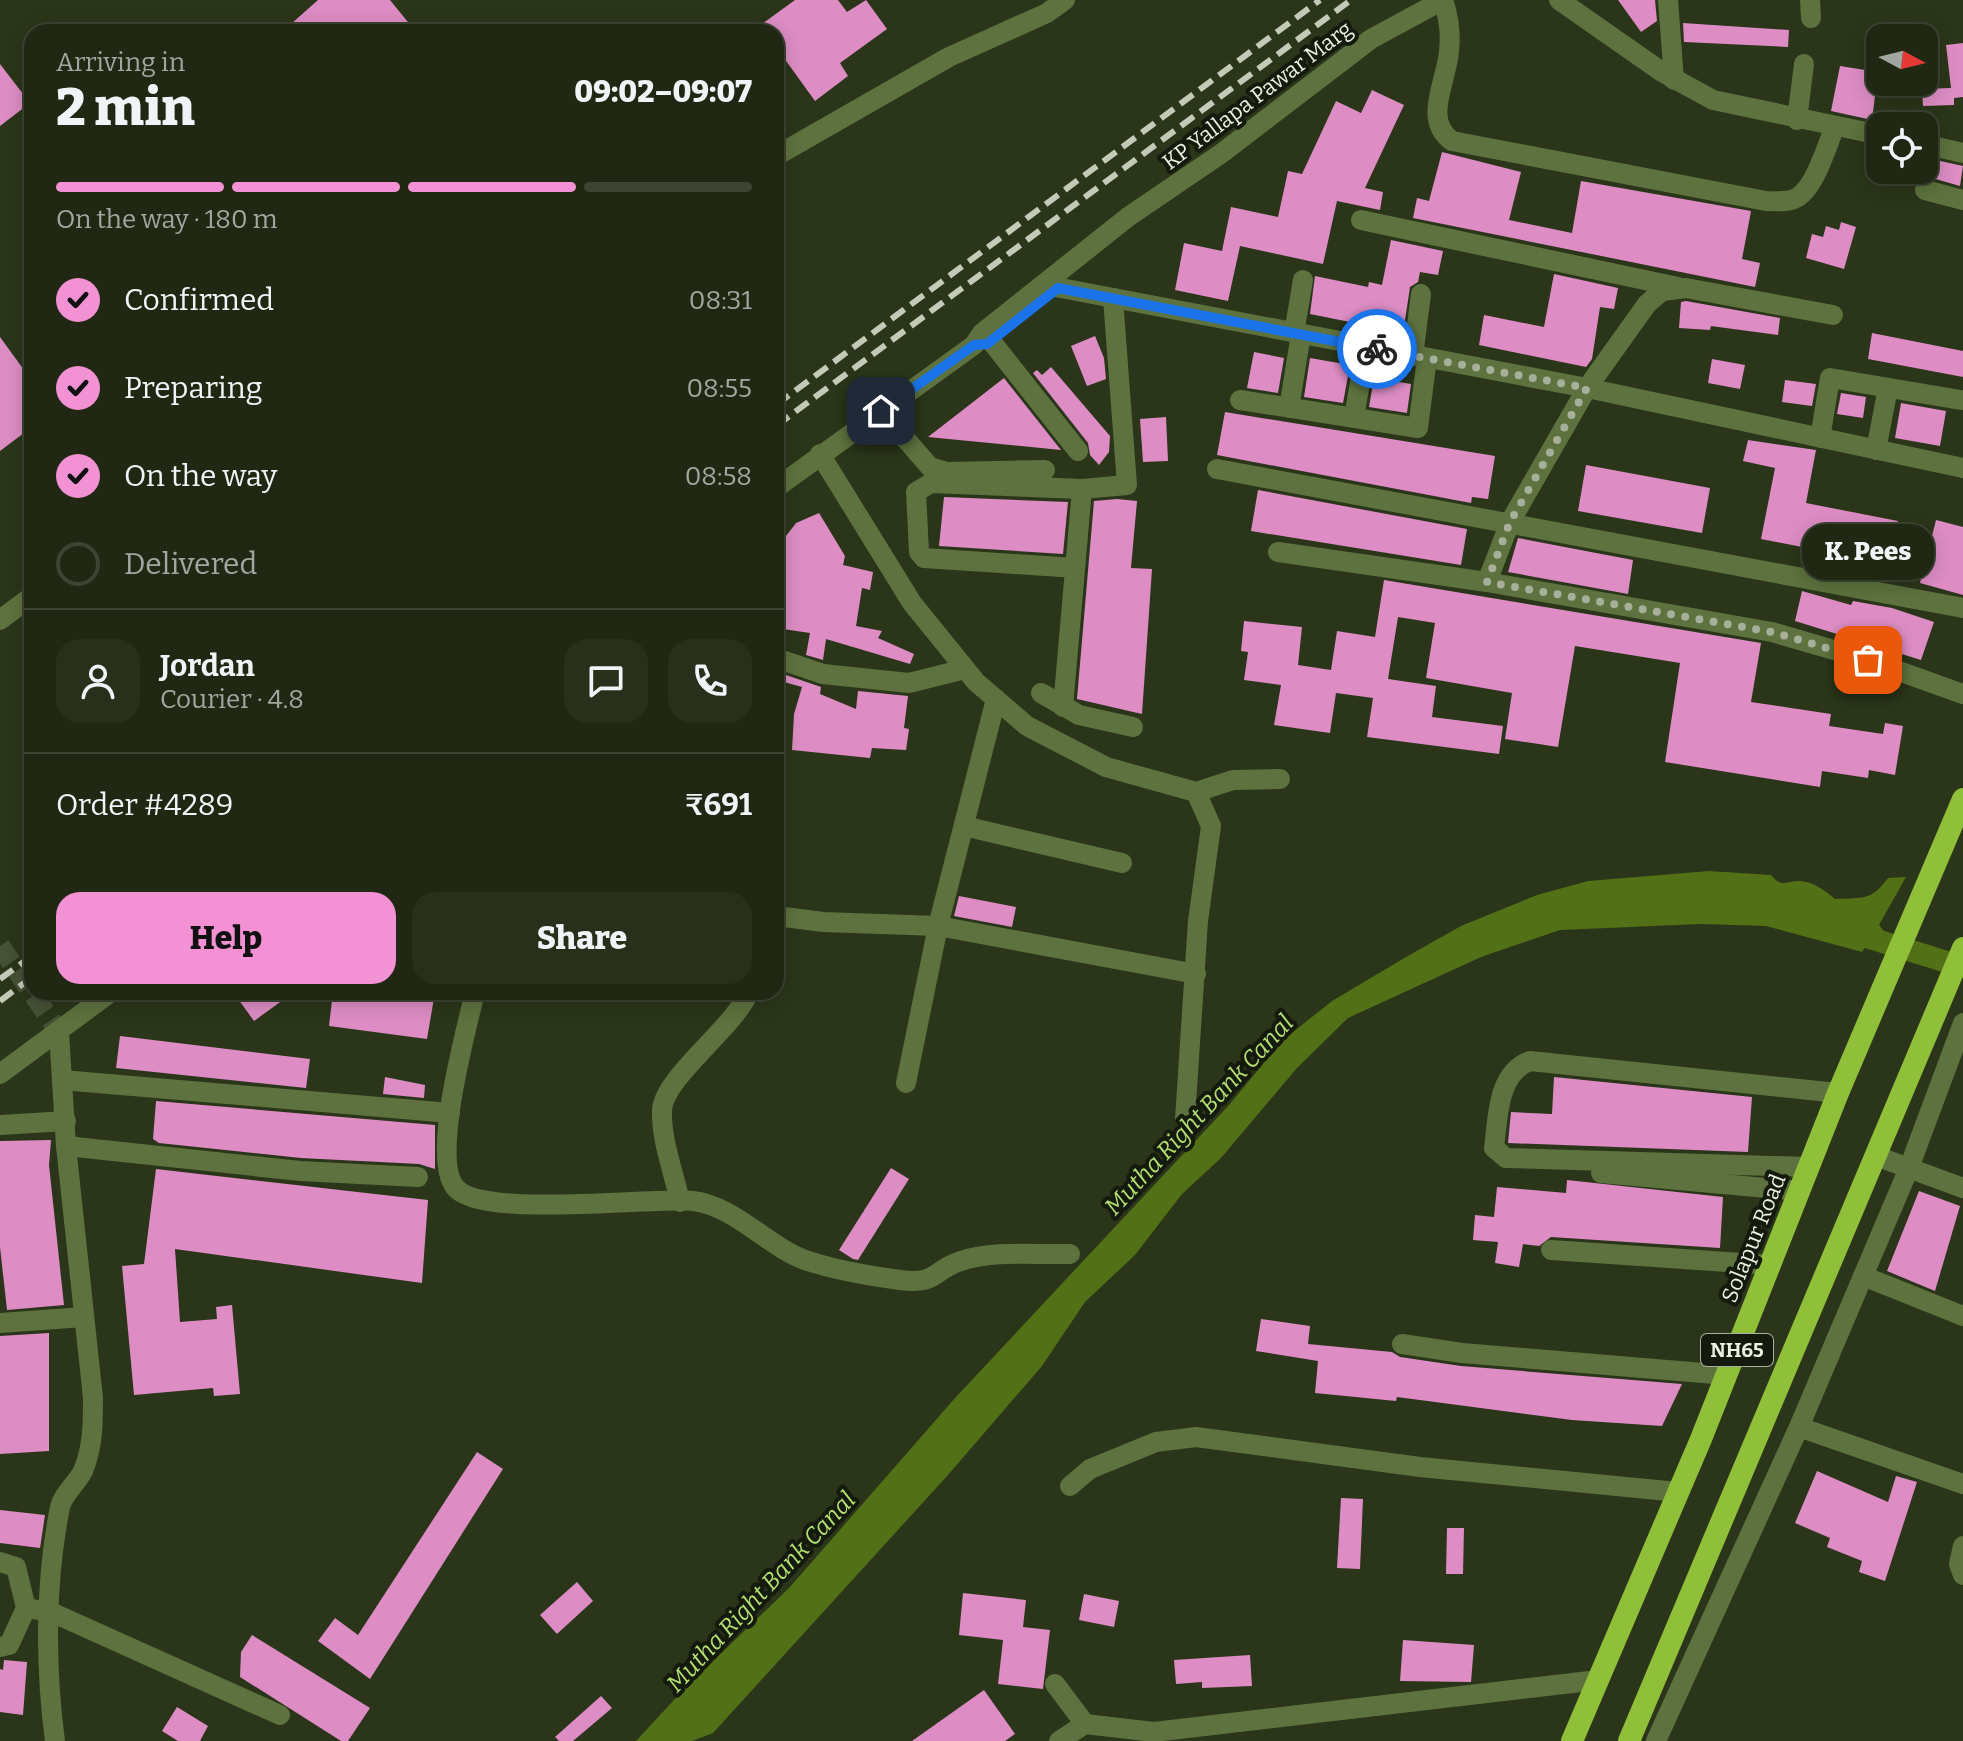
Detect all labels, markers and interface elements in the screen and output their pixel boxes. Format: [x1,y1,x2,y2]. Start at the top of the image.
street label: KP Yallapa Pawar Marg [1157,15,1358,176]
north arrow [1866,24,1938,96]
map controls [1866,24,1938,184]
text: Arriving in [56,47,185,78]
text: 09:02–09:07 [574,74,752,110]
text: 2 min [56,76,195,139]
button: locate [1866,112,1938,184]
text: On the way · 180 m [56,204,278,235]
icon: check [56,278,100,322]
text: Confirmed [124,282,274,318]
text: 08:31 [689,285,752,316]
courier [1337,309,1417,389]
icon: bike [1355,327,1399,371]
icon: check [56,366,100,410]
text: Preparing [124,370,262,406]
text: 08:55 [686,373,752,404]
pin [847,377,915,445]
icon: home [859,389,903,433]
icon: check [56,454,100,498]
text: On the way [124,458,277,494]
text: 08:58 [685,461,752,492]
callout: K. Pees [1802,524,1934,580]
text: K. Pees [1825,536,1911,567]
text: Delivered [124,546,257,582]
pin [1834,626,1902,694]
icon: bag [1846,638,1890,682]
button: person [56,639,140,723]
button: chat [564,639,648,723]
button: phone [668,639,752,723]
text: Jordan [160,648,255,684]
text: Courier · 4.8 [160,684,304,715]
text: Order #4289 [56,787,233,823]
text: ₹691 [685,787,752,823]
button: Help [56,892,396,984]
button: Share [412,892,752,984]
water label: Mutha Right Bank Canal [1099,1009,1299,1221]
street label: Solapur Road [1715,1170,1792,1306]
road number: NH65 [1701,1334,1773,1366]
water label: Mutha Right Bank Canal [661,1486,861,1698]

